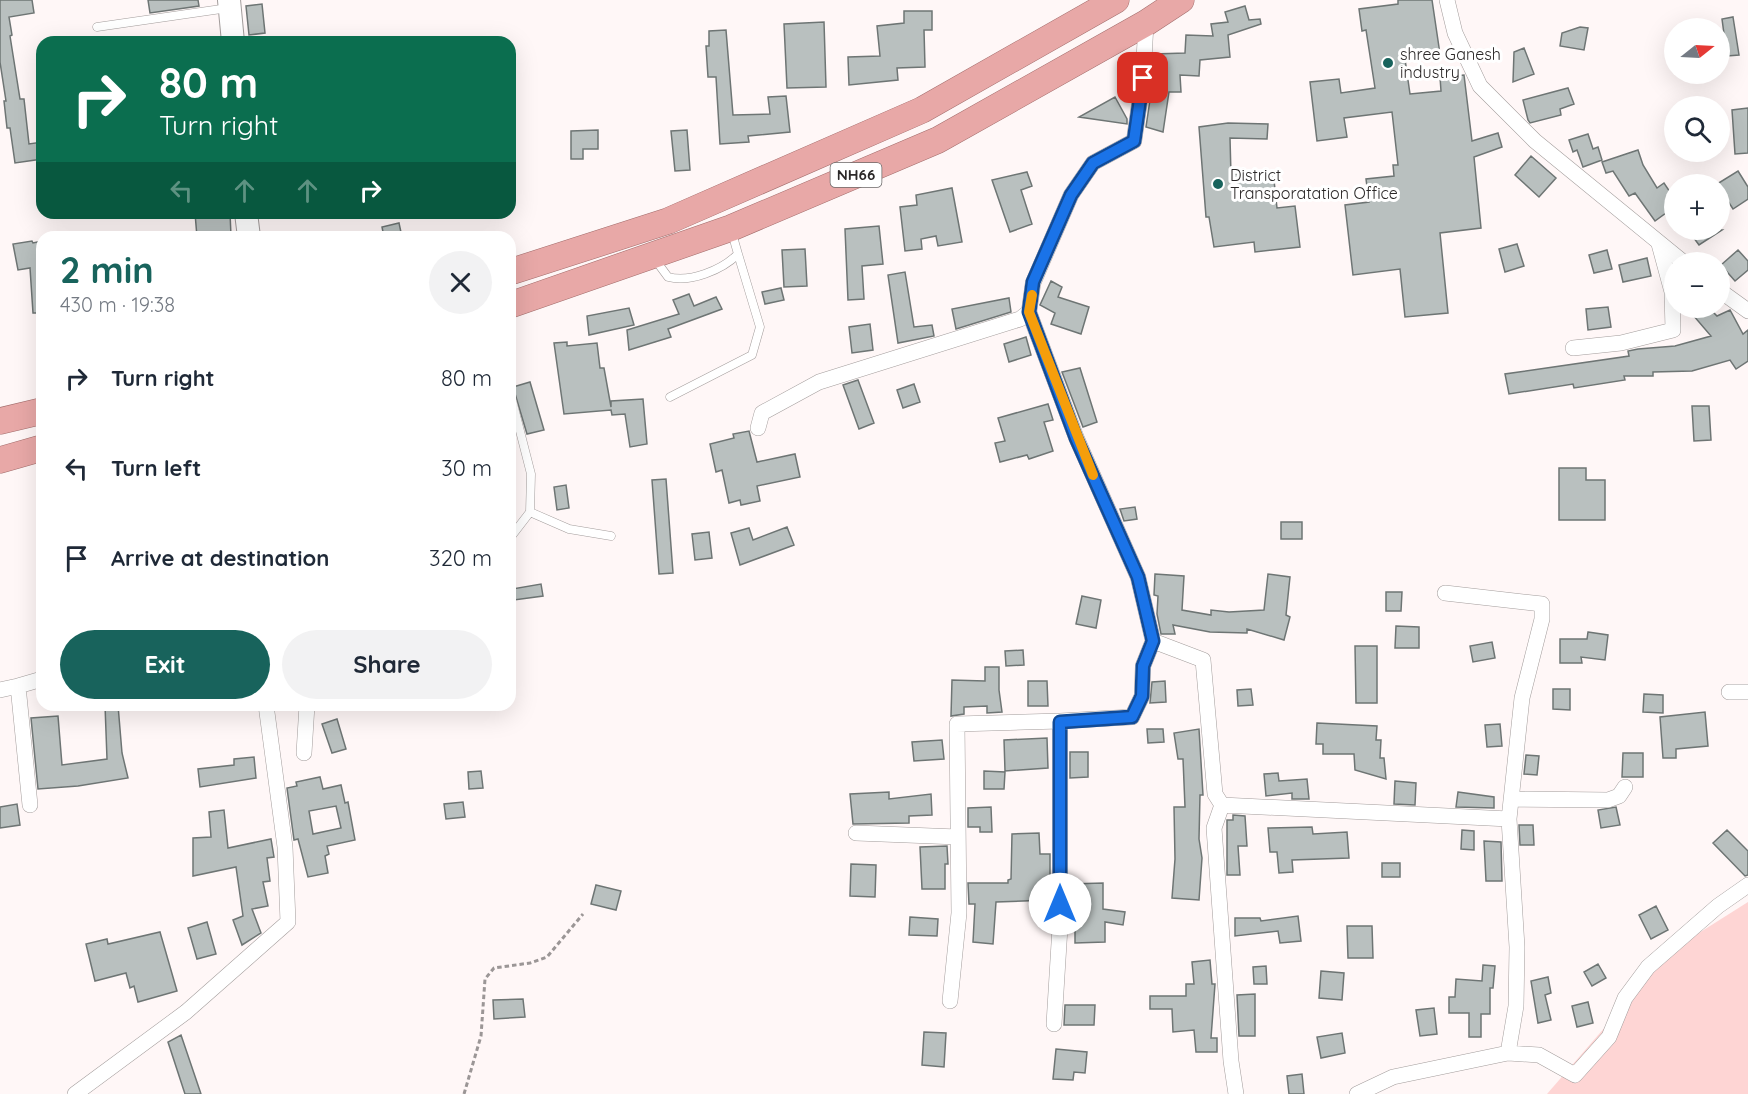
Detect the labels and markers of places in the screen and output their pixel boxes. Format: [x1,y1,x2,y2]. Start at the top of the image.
place label: shree Ganesh industry [1400,44,1501,82]
pin [1117,52,1168,103]
marker: shree Ganesh industry [1381,56,1395,70]
place label: District Transporatation Office [1230,165,1398,203]
marker: District Transporatation Office [1211,177,1225,191]

